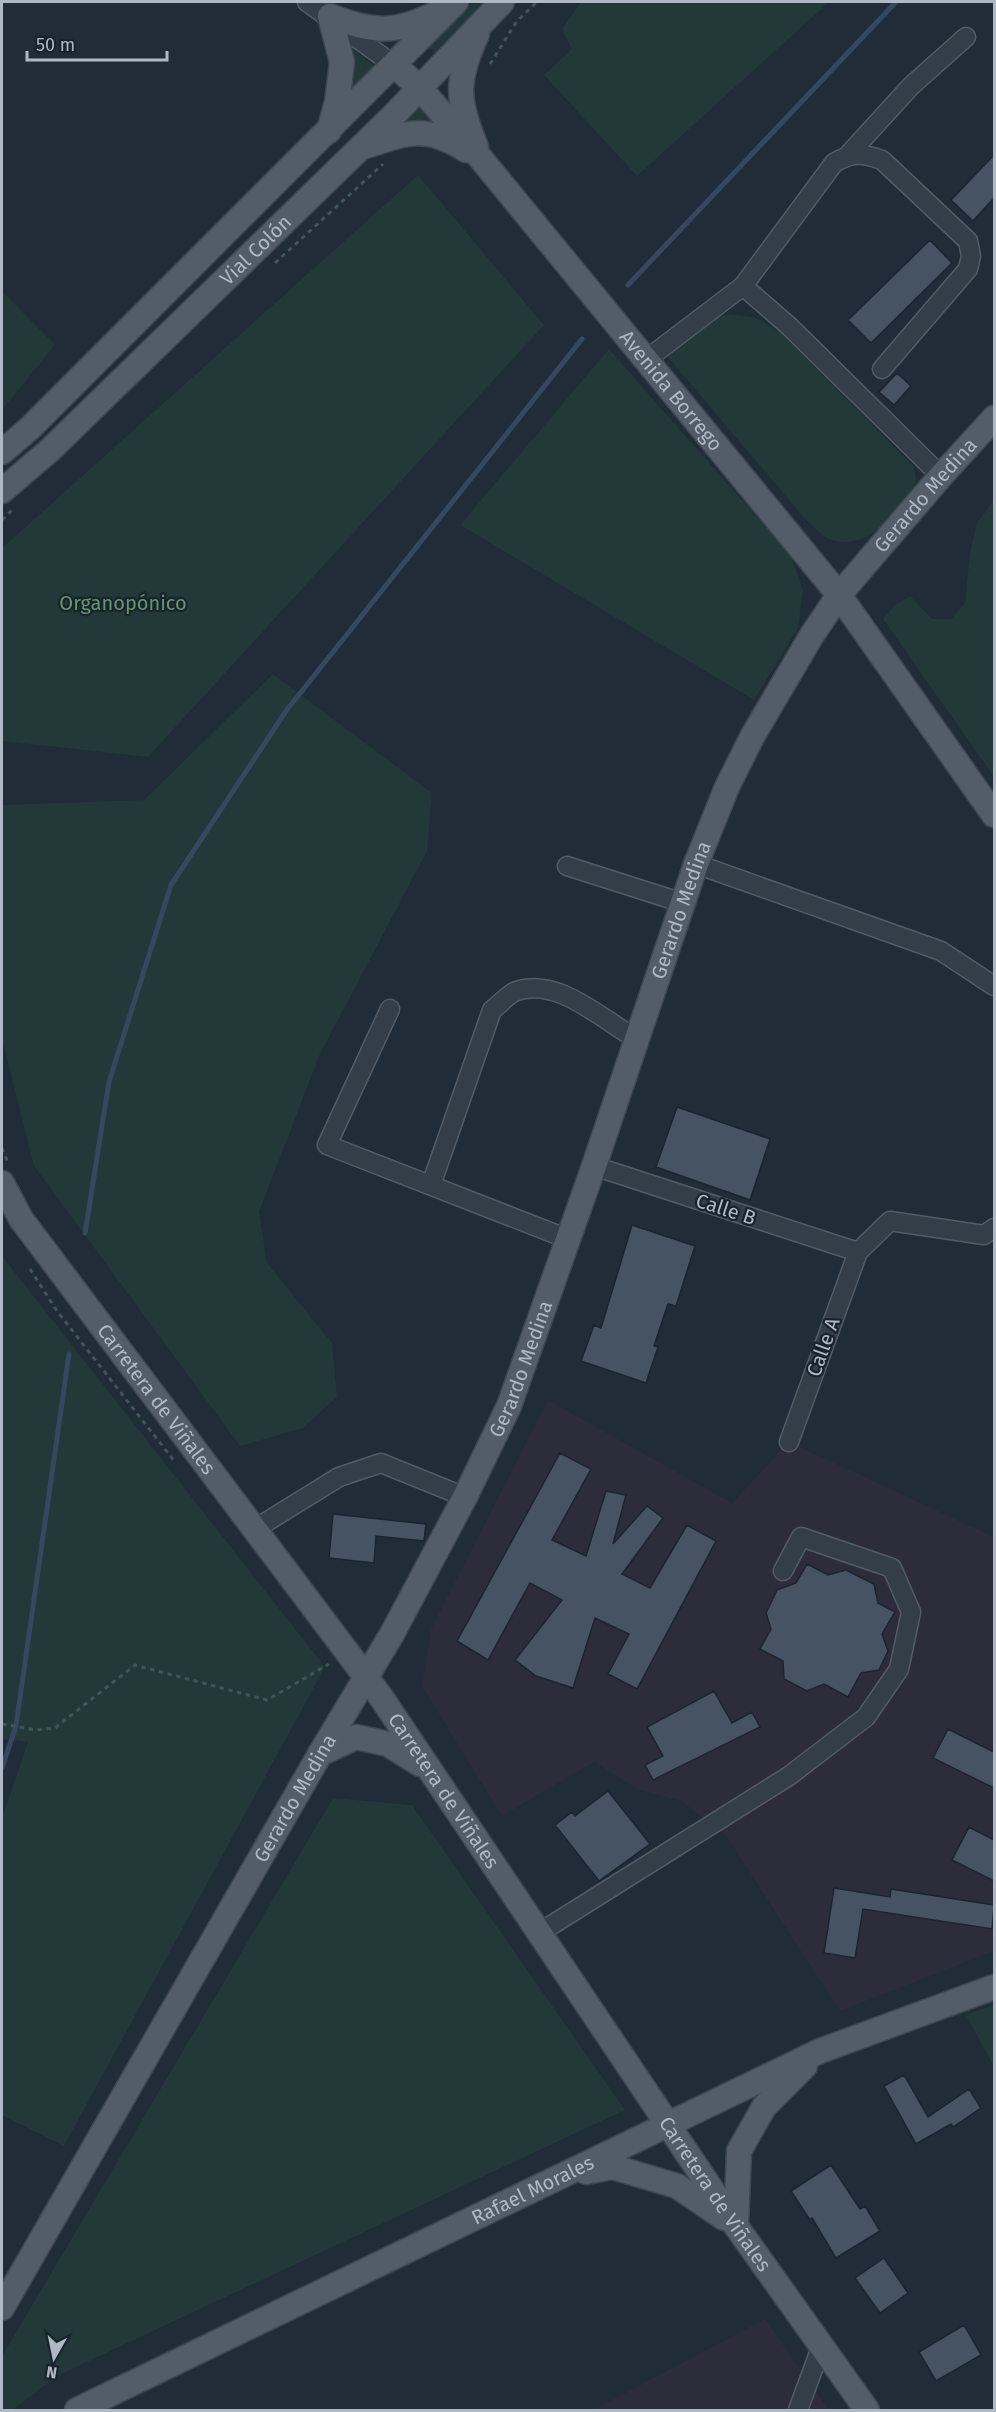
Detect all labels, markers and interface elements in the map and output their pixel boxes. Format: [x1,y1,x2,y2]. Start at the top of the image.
scale bar [27,24,166,62]
text: 50 m [36,34,75,56]
street label: Vial Colón [215,210,296,290]
street label: Avenida Borrego [615,325,728,456]
street label: Gerardo Medina [869,433,982,557]
park label: Organopónico [59,591,187,615]
street label: Gerardo Medina [646,838,716,982]
street label: Calle B [693,1188,759,1230]
street label: Gerardo Medina [484,1297,557,1441]
street label: Calle A [801,1314,845,1380]
street label: Carretera de Viñales [92,1319,221,1479]
street label: Carretera de Viñales [383,1708,505,1873]
street label: Gerardo Medina [248,1730,341,1867]
street label: Carretera de Viñales [654,2112,776,2276]
street label: Rafael Morales [467,2150,598,2230]
north arrow [24,2328,84,2388]
text: N [45,2362,58,2383]

